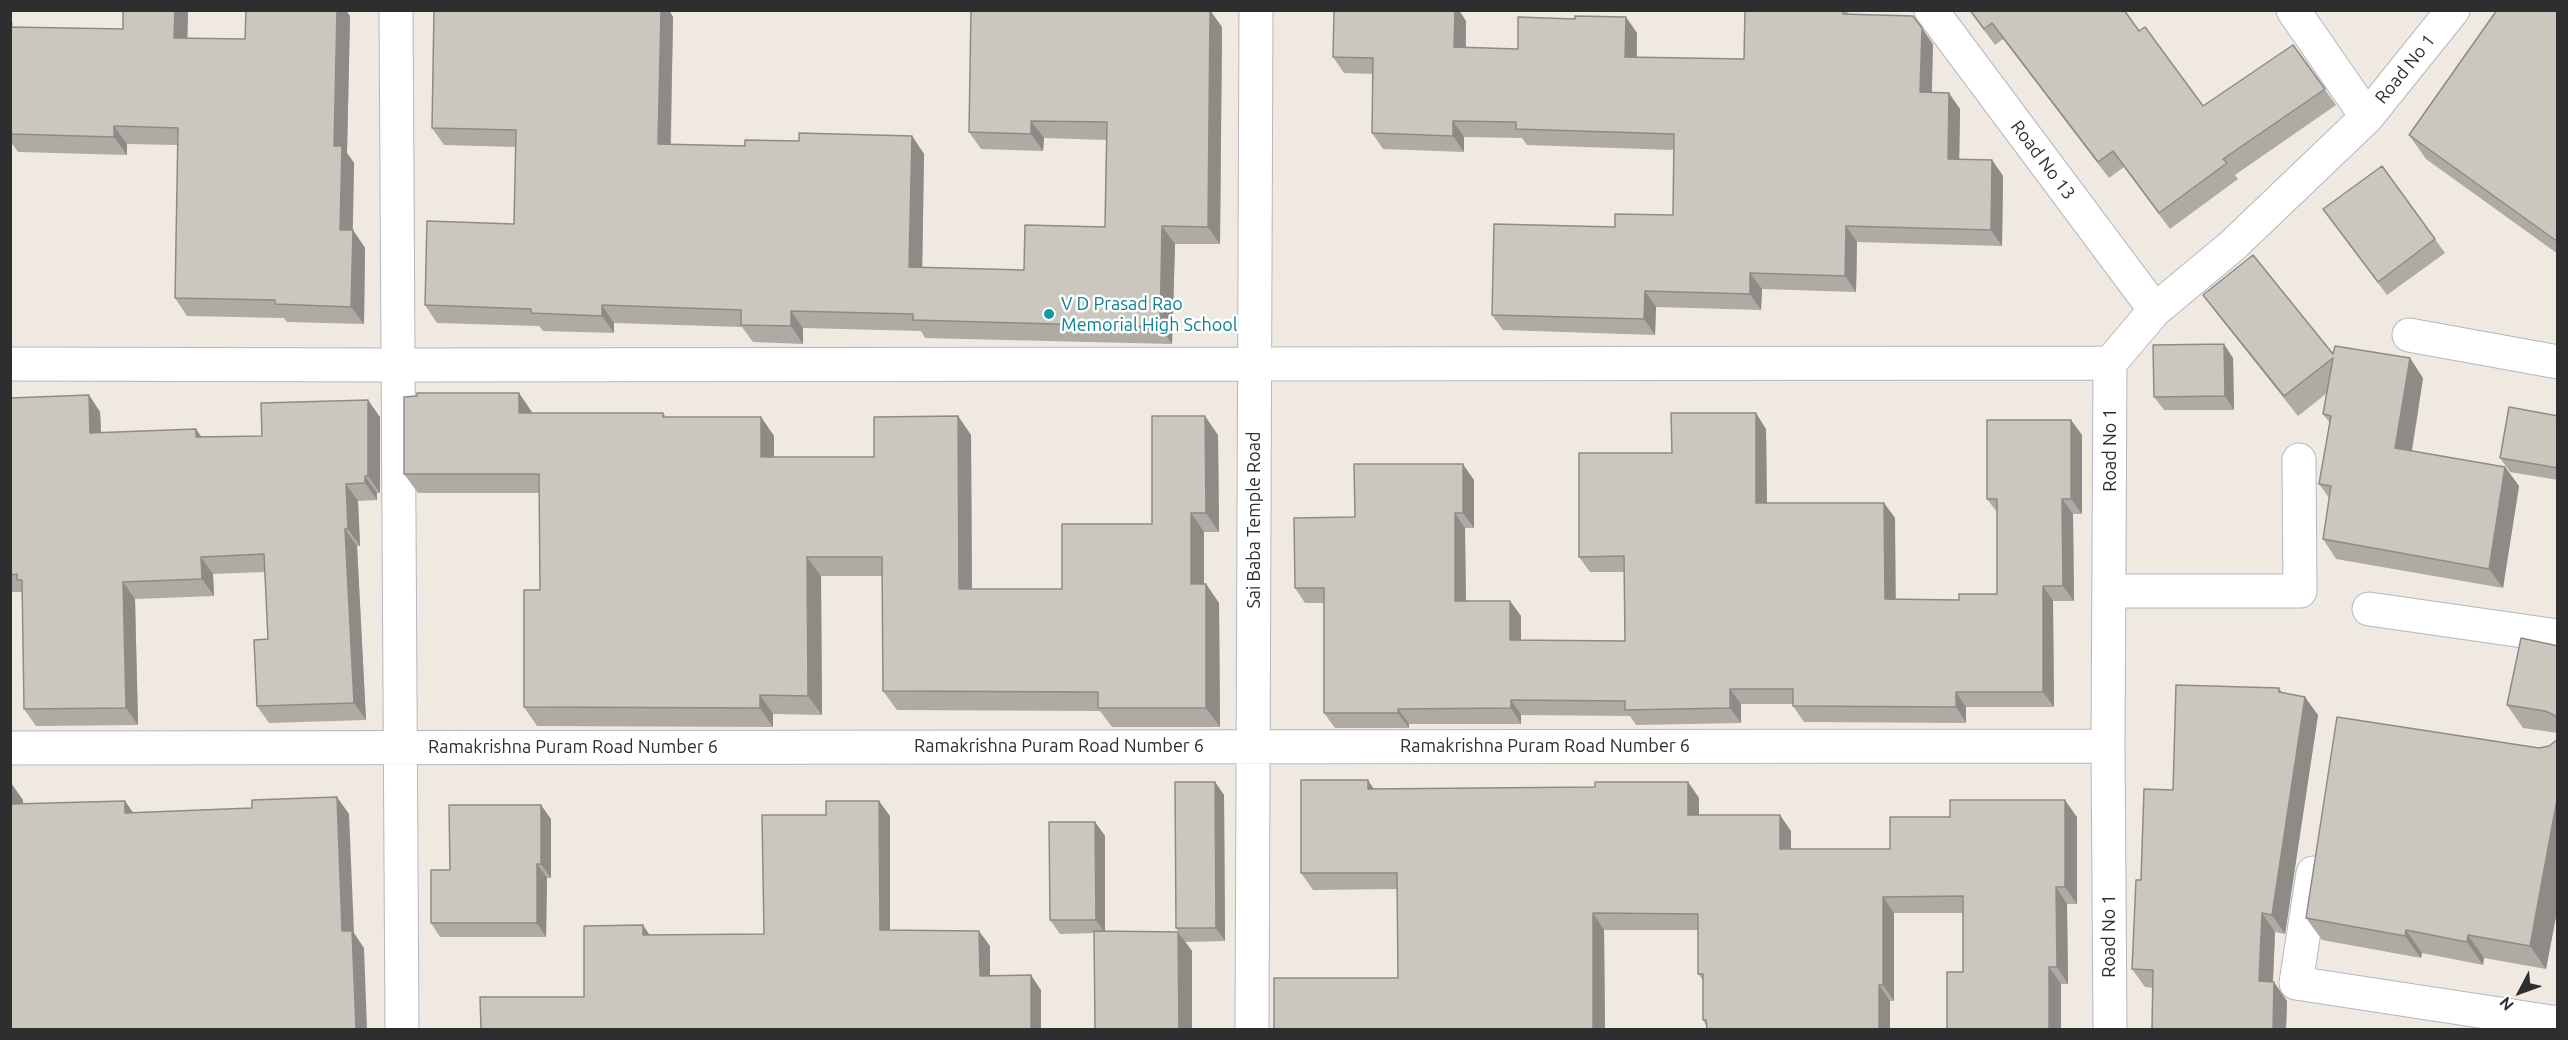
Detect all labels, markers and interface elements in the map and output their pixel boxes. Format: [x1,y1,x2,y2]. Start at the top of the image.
street label: Road No 1 [2370,30,2440,108]
street label: Road No 13 [2006,116,2080,204]
place label: V D Prasad Rao Memorial High School [1061,293,1237,336]
marker: V D Prasad Rao Memorial High School [1042,307,1056,321]
street label: Road No 1 [2099,408,2121,492]
street label: Sai Baba Temple Road [1243,431,1265,609]
street label: Ramakrishna Puram Road Number 6 [914,735,1204,757]
street label: Ramakrishna Puram Road Number 6 [1400,735,1690,757]
street label: Ramakrishna Puram Road Number 6 [428,736,718,758]
street label: Road No 1 [2098,894,2120,978]
north arrow [2490,962,2550,1022]
text: N [2496,993,2517,1014]

